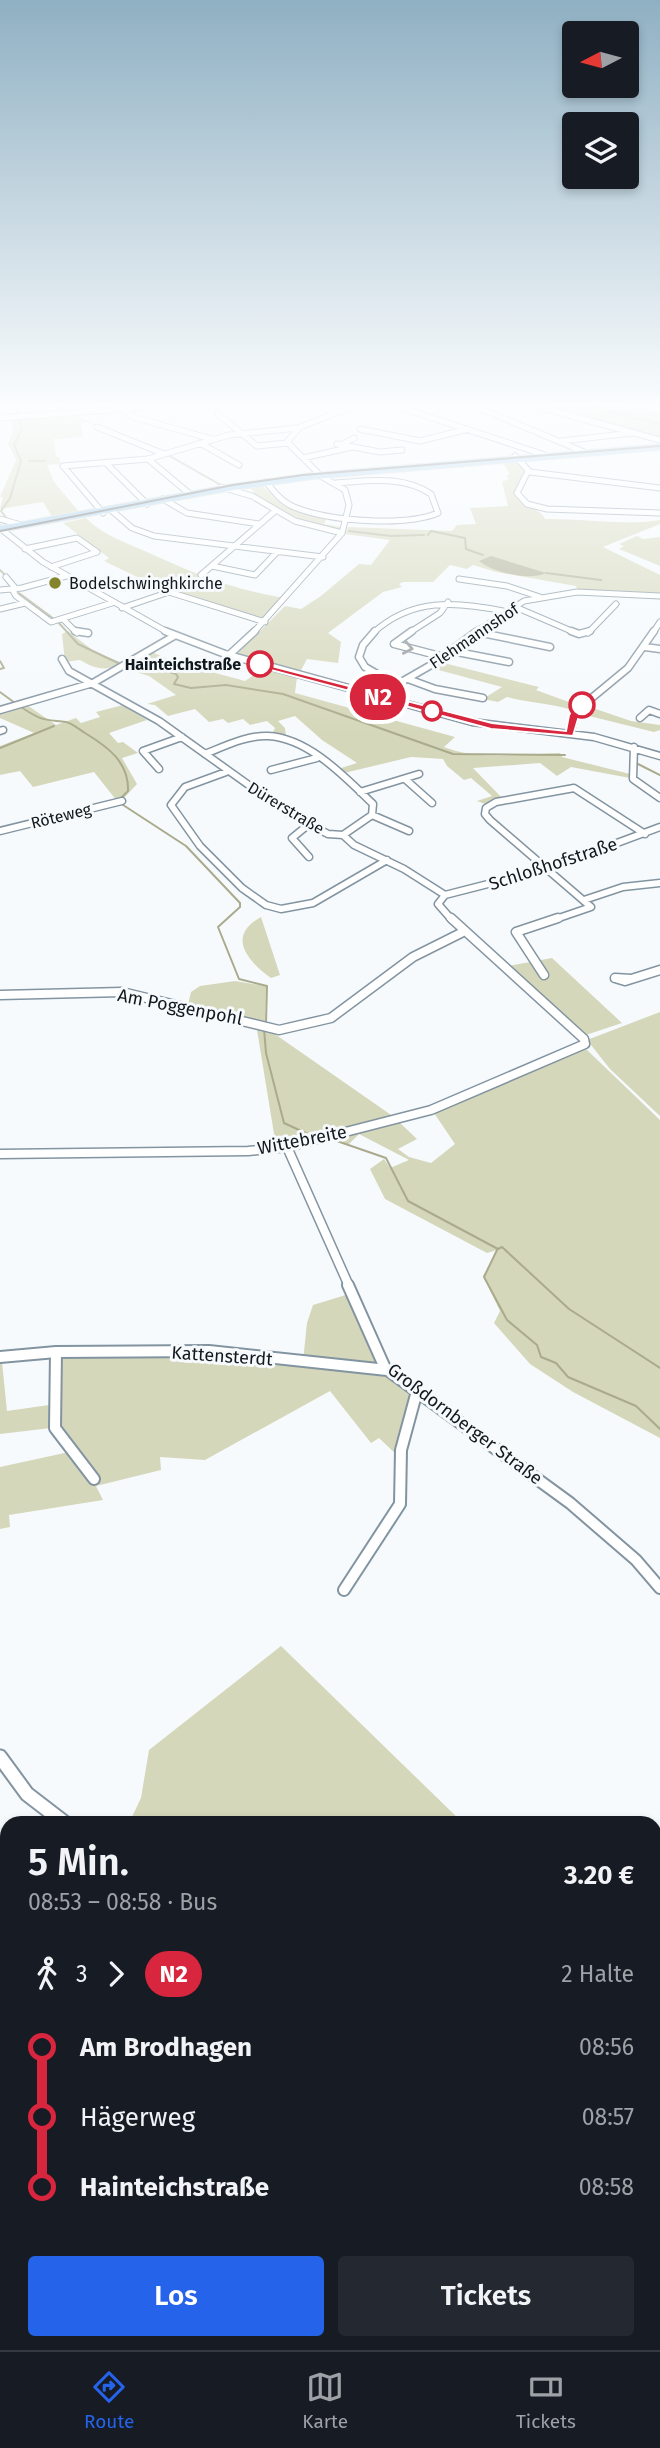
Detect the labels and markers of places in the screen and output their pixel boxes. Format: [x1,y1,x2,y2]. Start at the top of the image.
place label: Bodelschwinghkirche [69,574,223,593]
marker: Bodelschwinghkirche [47,575,63,591]
marker: Hainteichstraße [247,651,273,677]
place label: Hainteichstraße [125,655,241,674]
unlabelled marker [569,692,595,718]
unlabelled marker [422,701,442,721]

